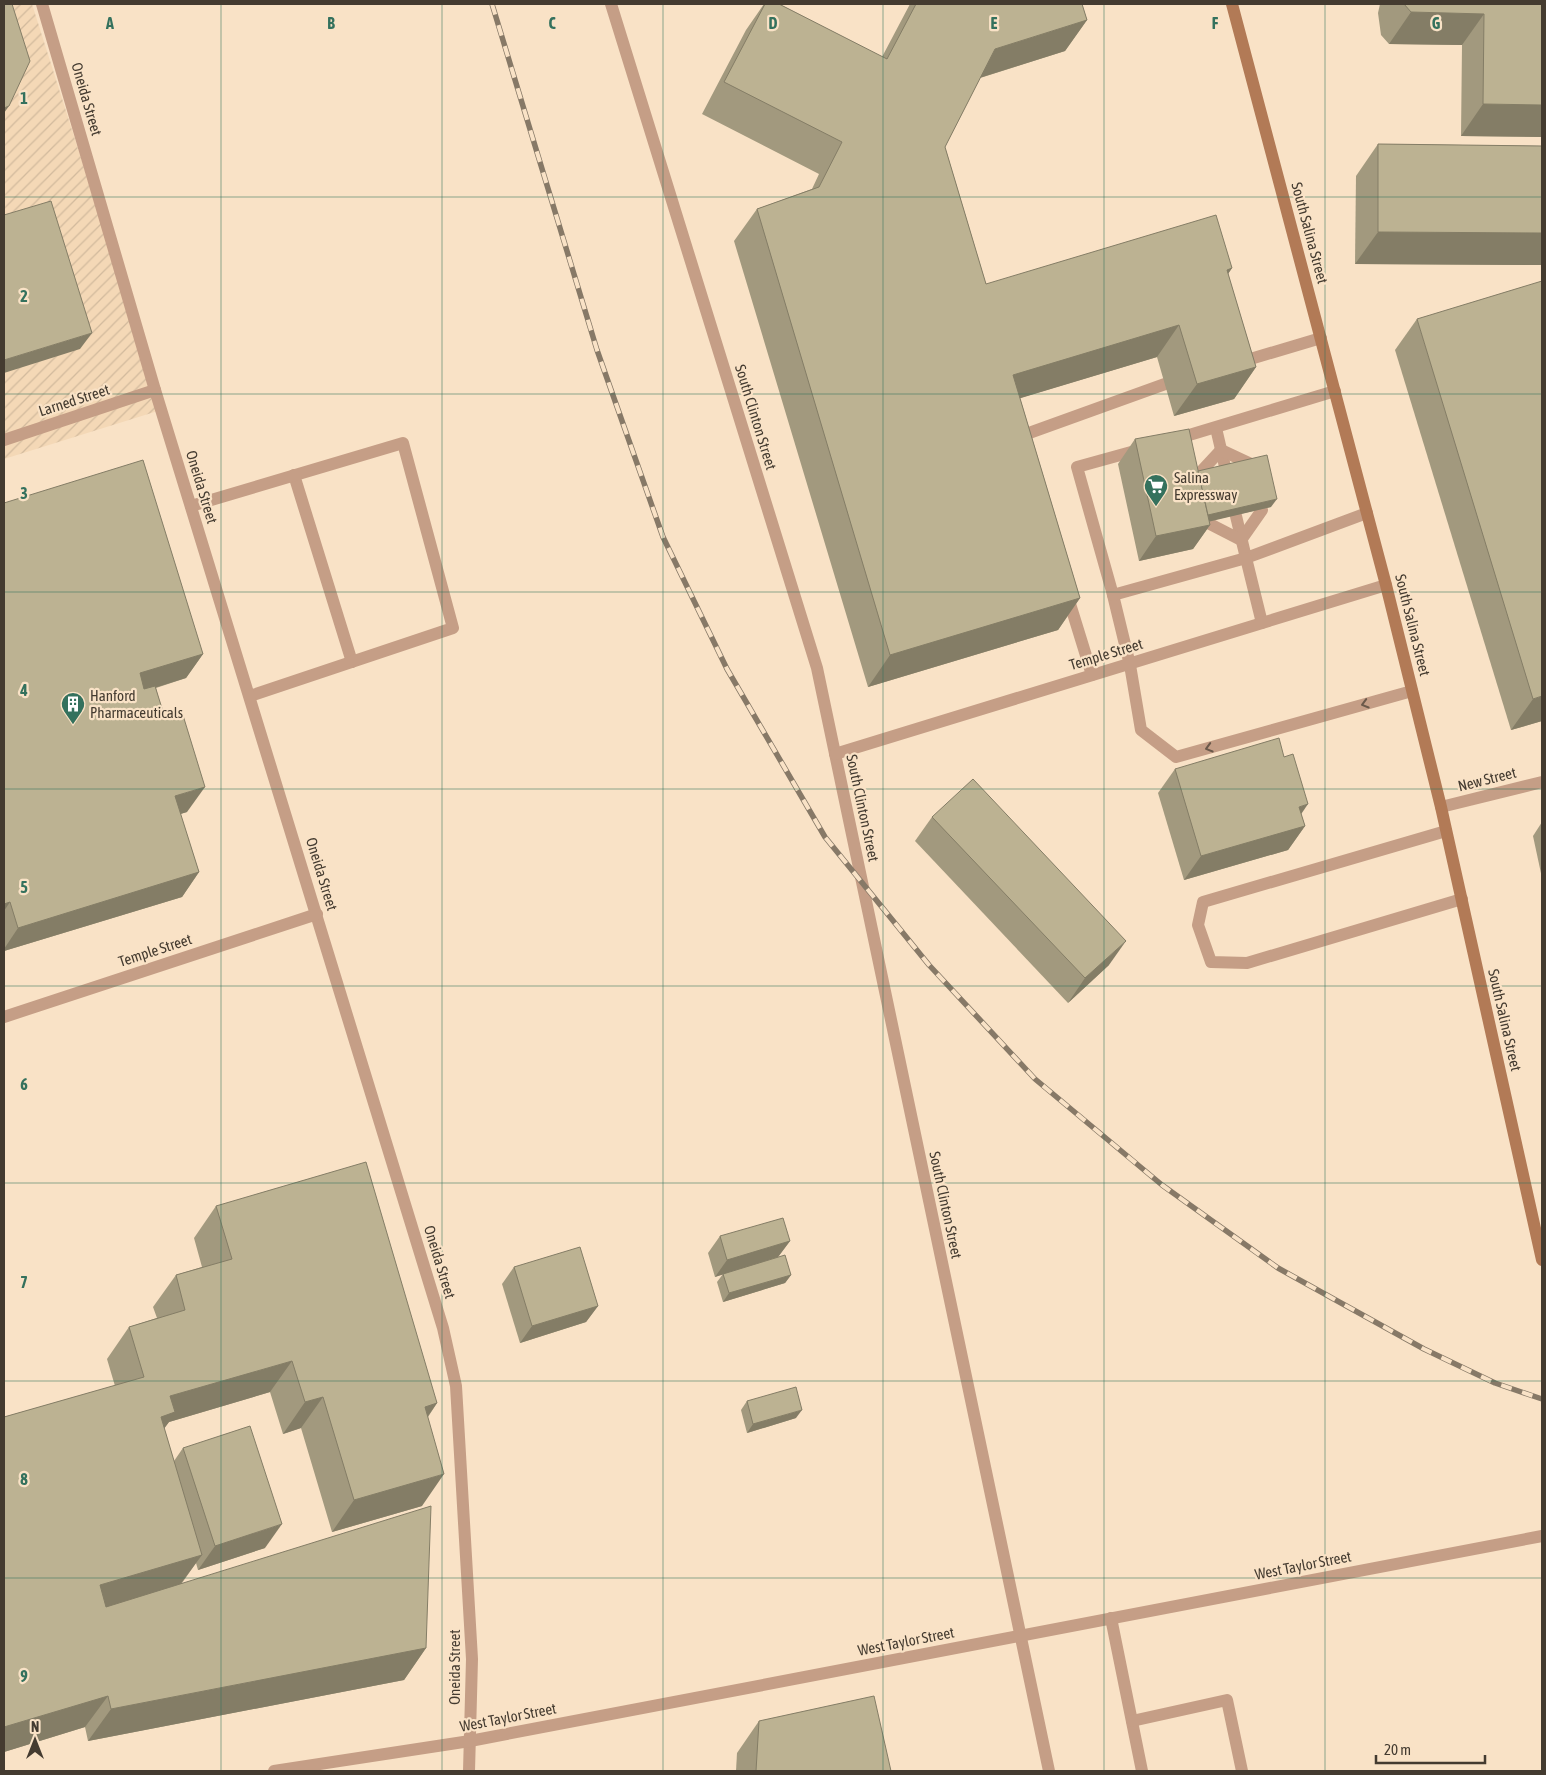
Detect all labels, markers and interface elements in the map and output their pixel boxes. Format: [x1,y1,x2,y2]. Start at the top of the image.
text: A [105,14,114,32]
text: B [327,14,335,32]
text: C [548,14,556,32]
text: D [769,14,778,32]
text: E [991,14,998,32]
text: F [1212,14,1219,32]
text: G [1432,14,1441,32]
street label: Oneida Street [68,60,106,138]
text: 1 [20,89,28,107]
street label: South Salina Street [1288,180,1332,286]
text: 2 [20,287,28,305]
street label: South Clinton Street [732,362,780,472]
street label: Larned Street [37,381,111,419]
street label: Oneida Street [183,448,221,526]
place label: Salina Expressway [1174,469,1237,503]
supermarket icon: Salina Expressway [1143,473,1169,507]
text: 3 [20,484,28,502]
street label: South Salina Street [1392,572,1434,678]
street label: Temple Street [1067,635,1145,673]
text: 4 [19,681,28,699]
place label: Hanford Pharmaceuticals [90,687,183,721]
building icon: Hanford Pharmaceuticals [60,691,86,725]
one-way arrow [1362,699,1370,709]
one-way arrow [1205,742,1213,752]
street label: South Clinton Street [843,753,883,863]
street label: New Street [1456,764,1518,794]
street label: Oneida Street [303,835,341,913]
text: 5 [20,878,28,896]
street label: Temple Street [116,930,194,970]
street label: South Salina Street [1485,967,1525,1073]
text: 6 [20,1075,28,1093]
street label: South Clinton Street [926,1150,966,1260]
street label: Oneida Street [421,1223,459,1301]
text: 7 [20,1273,28,1291]
text: 8 [20,1470,28,1488]
street label: West Taylor Street [1253,1547,1353,1583]
street label: West Taylor Street [856,1623,956,1659]
street label: Oneida Street [446,1629,463,1705]
text: 9 [20,1667,28,1685]
street label: West Taylor Street [458,1699,558,1735]
north arrow [10,1715,60,1765]
text: N [31,1719,39,1735]
scale bar [1376,1732,1485,1764]
text: 20 m [1384,1741,1411,1758]

